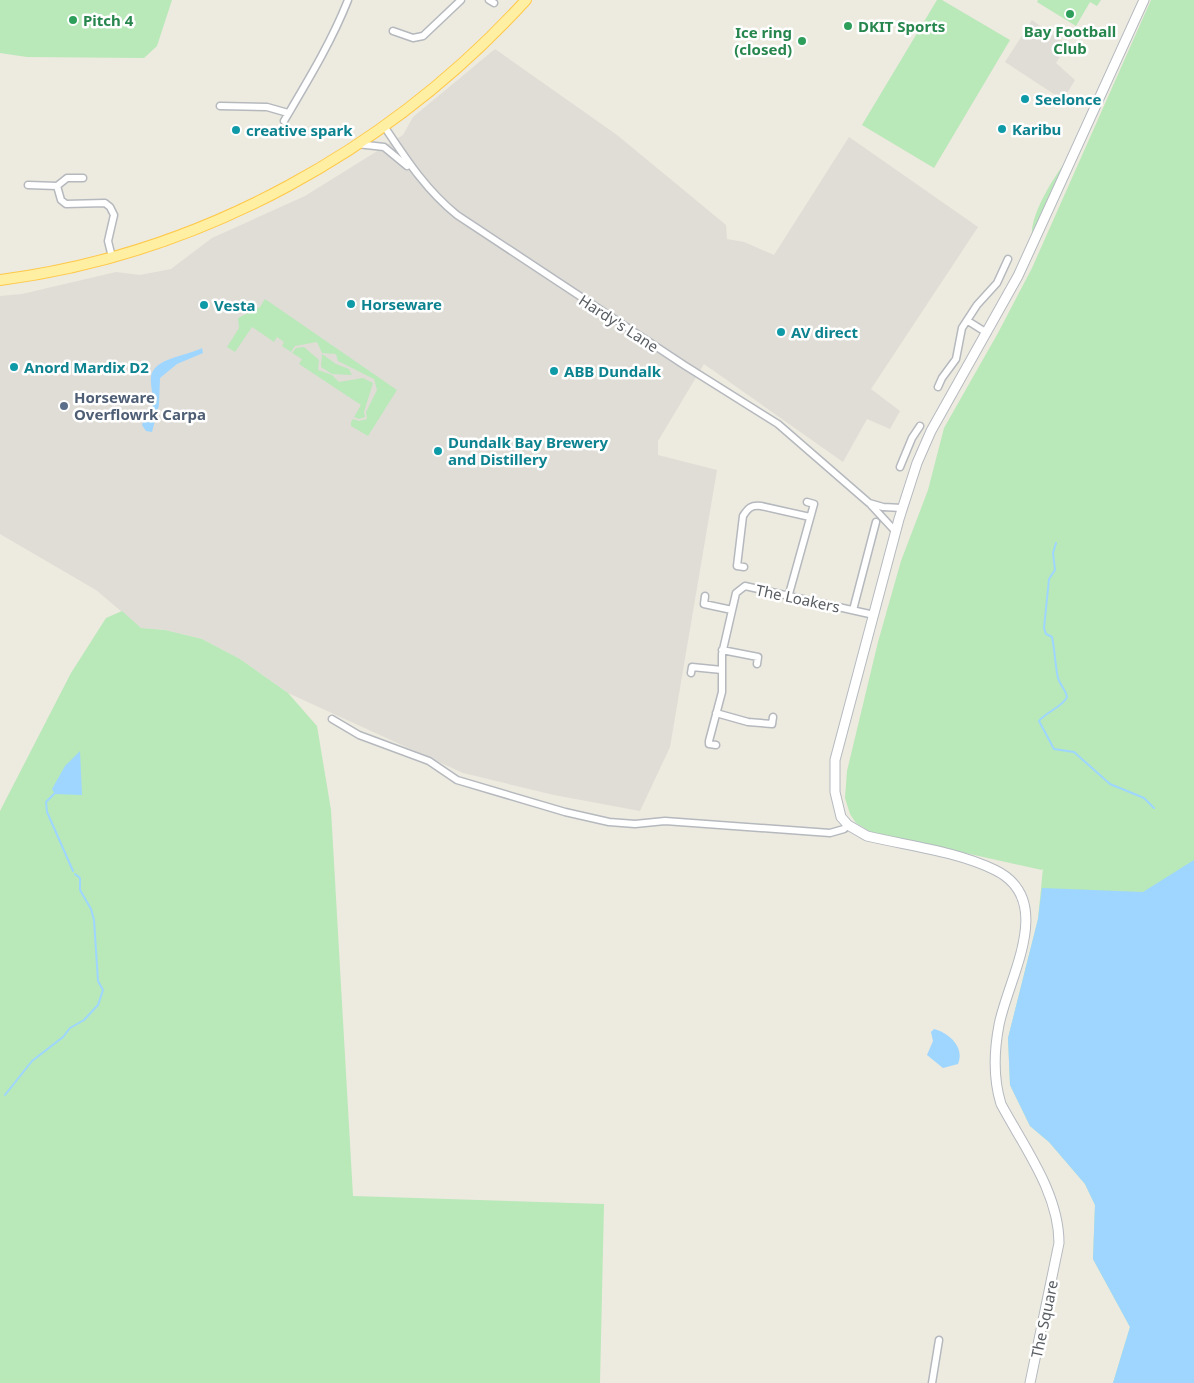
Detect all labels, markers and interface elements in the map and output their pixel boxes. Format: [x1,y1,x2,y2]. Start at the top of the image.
marker: Bay Football Club [1064,8,1076,20]
place label: Pitch 4 [83,10,134,30]
marker: Pitch 4 [67,14,79,26]
place label: DKIT Sports [858,16,945,36]
marker: DKIT Sports [842,20,854,32]
place label: Bay Football Club [1024,21,1116,58]
place label: Ice ring (closed) [734,22,792,59]
marker: Ice ring (closed) [796,35,808,47]
place label: Seelonce [1035,89,1102,109]
marker: Seelonce [1019,93,1031,105]
place label: Karibu [1012,119,1061,139]
place label: creative spark [246,120,353,140]
marker: Karibu [996,123,1008,135]
marker: creative spark [230,124,242,136]
street label: Hardy's Lane [575,290,663,356]
place label: Horseware [361,294,442,314]
place label: Vesta [214,295,255,315]
marker: Horseware [345,298,357,310]
marker: Vesta [198,299,210,311]
place label: AV direct [791,322,858,342]
marker: AV direct [775,326,787,338]
place label: Anord Mardix D2 [24,357,149,377]
marker: Anord Mardix D2 [8,361,20,373]
place label: ABB Dundalk [564,361,662,381]
marker: ABB Dundalk [548,365,560,377]
place label: Horseware Overflowrk Carpa [74,387,206,424]
marker: Horseware Overflowrk Carpa [58,400,70,412]
place label: Dundalk Bay Brewery and Distillery [448,432,609,469]
marker: Dundalk Bay Brewery and Distillery [432,445,444,457]
street label: The Loakers [754,579,842,617]
street label: The Square [1026,1278,1062,1360]

